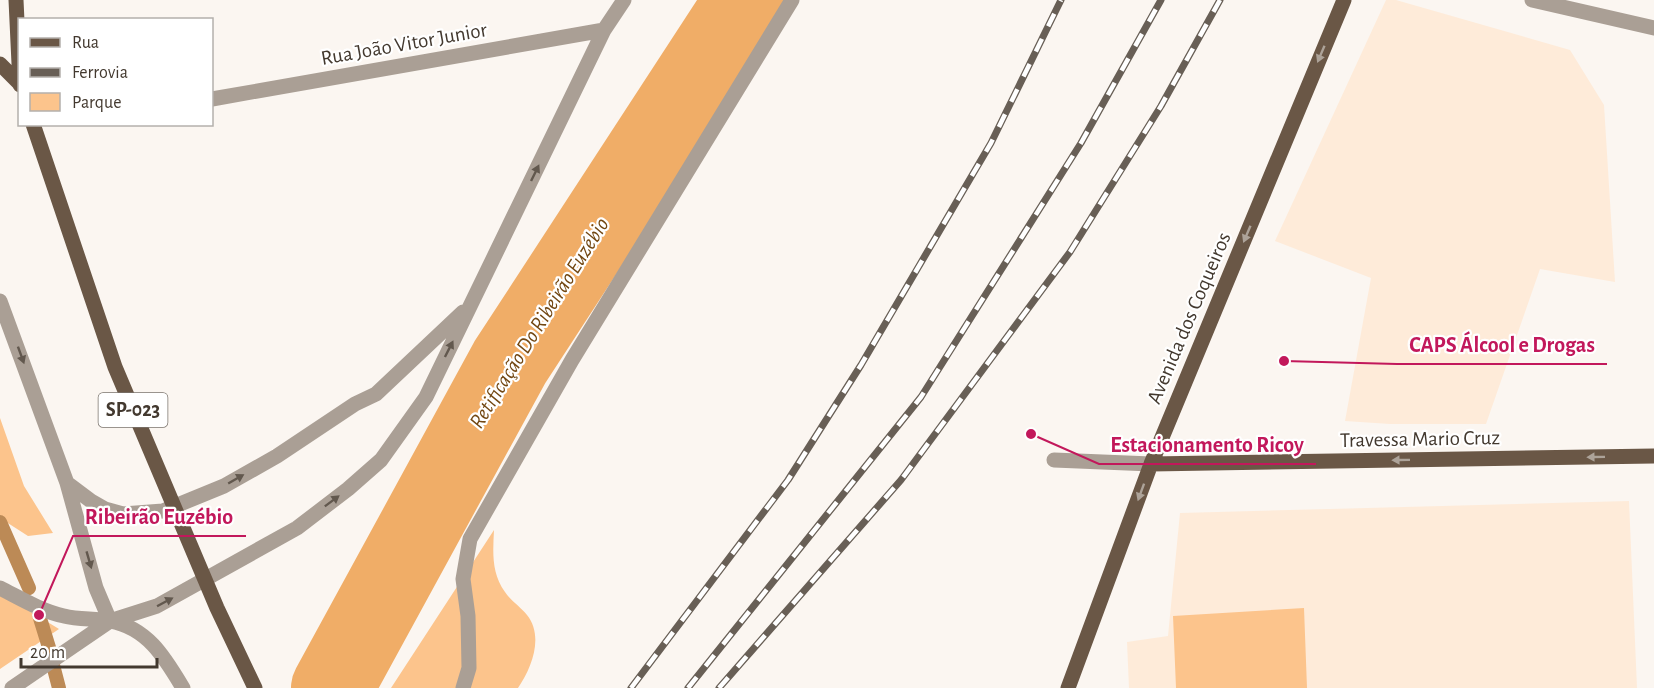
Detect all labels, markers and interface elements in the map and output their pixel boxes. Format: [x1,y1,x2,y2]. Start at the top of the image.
legend [18,18,213,126]
street label: Rua João Vitor Junior [319,19,489,69]
text: Rua [72,34,99,52]
one-way arrow [1316,45,1325,63]
text: Ferrovia [72,64,128,82]
text: Parque [72,94,121,112]
one-way arrow [530,165,540,182]
water label: Retificação Do Ribeirão Euzébio [465,214,613,432]
one-way arrow [1242,225,1251,243]
street label: Avenida dos Coqueiros [1143,229,1235,407]
callout: CAPS Álcool e Drogas [1397,324,1607,364]
text: CAPS Álcool e Drogas [1409,331,1595,356]
one-way arrow [444,340,454,357]
one-way arrow [16,346,26,364]
road number: SP-023 [98,393,168,427]
callout: Estacionamento Ricoy [1099,424,1316,464]
street label: Travessa Mario Cruz [1340,427,1500,451]
text: Estacionamento Ricoy [1110,434,1304,457]
one-way arrow [1586,452,1605,462]
one-way arrow [1391,455,1410,465]
one-way arrow [228,474,244,485]
one-way arrow [1136,483,1145,501]
callout: Ribeirão Euzébio [73,496,246,536]
one-way arrow [325,496,340,508]
text: Ribeirão Euzébio [85,506,233,528]
one-way arrow [84,551,94,569]
one-way arrow [157,597,174,606]
scale bar [21,631,158,669]
text: 20 m [30,644,65,662]

